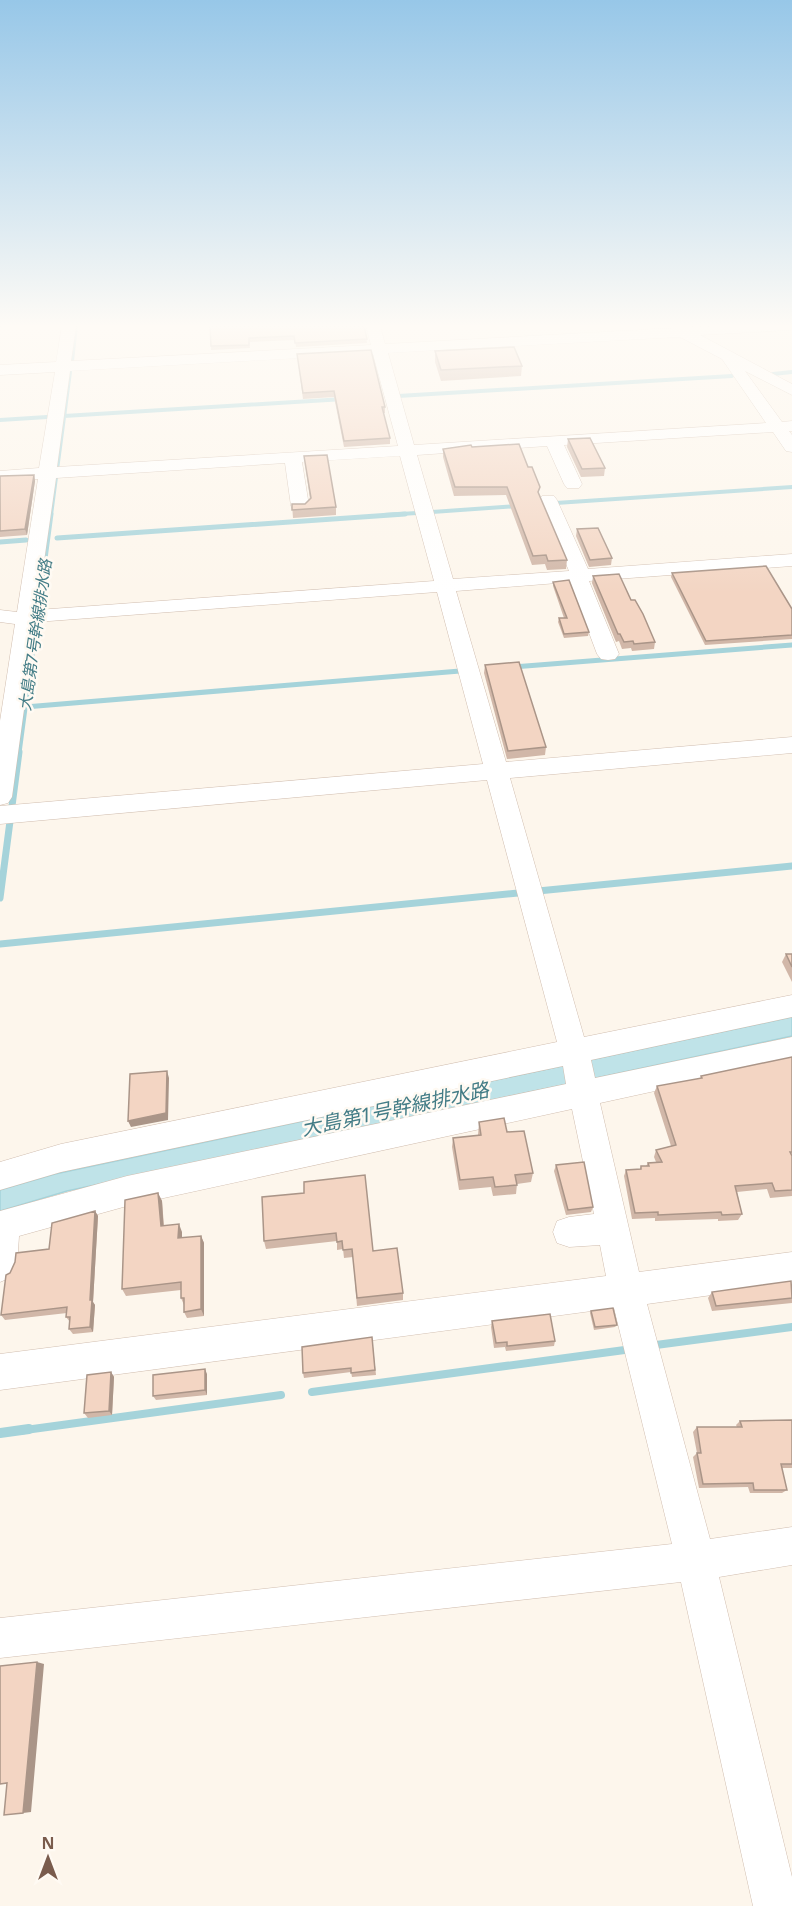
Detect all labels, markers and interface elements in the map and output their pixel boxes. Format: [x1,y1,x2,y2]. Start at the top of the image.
water label: 大島第7号幹線排水路 [13,556,57,712]
water label: 大島第1号幹線排水路 [299,1075,493,1142]
north arrow [18,1828,78,1888]
text: N [41,1832,55,1854]

